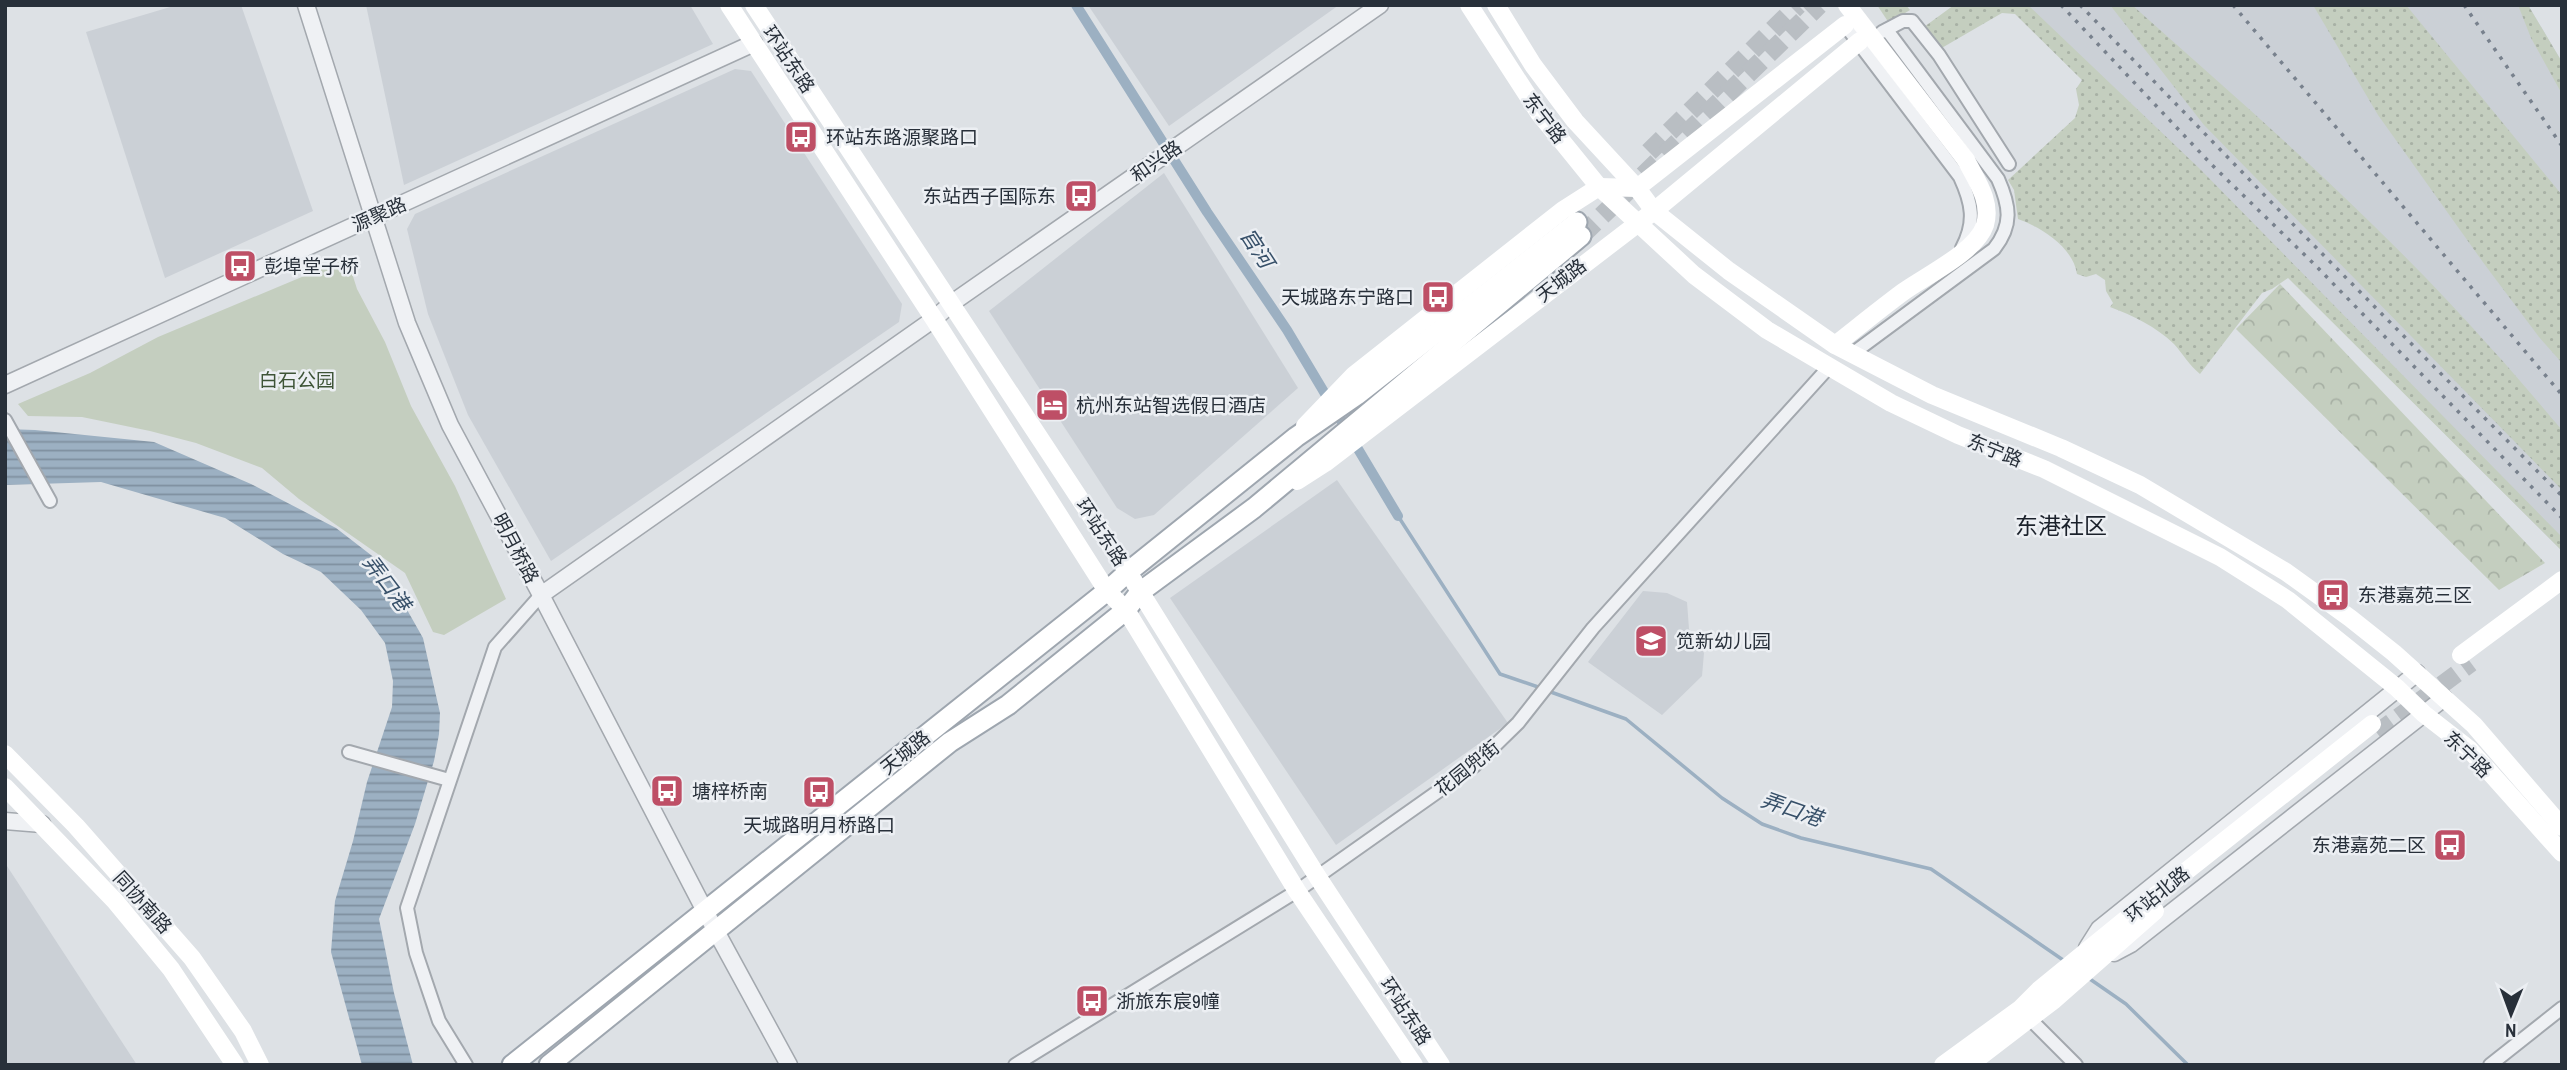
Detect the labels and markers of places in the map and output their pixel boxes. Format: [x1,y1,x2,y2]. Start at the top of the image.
bus stop icon: 环站东路源聚路口 [782,118,820,156]
place label: 环站东路源聚路口 [826,124,978,150]
bus stop icon: 东站西子国际东 [1062,177,1100,215]
place label: 东站西子国际东 [923,183,1056,209]
bus stop icon: 彭埠堂子桥 [221,247,259,285]
place label: 彭埠堂子桥 [264,253,359,279]
bus stop icon: 天城路东宁路口 [1419,278,1457,316]
place label: 天城路东宁路口 [1281,284,1414,310]
hotel icon: 杭州东站智选假日酒店 [1033,386,1071,424]
place label: 杭州东站智选假日酒店 [1076,392,1266,418]
bus stop icon: 东港嘉苑三区 [2314,576,2352,614]
place label: 东港嘉苑三区 [2358,582,2472,608]
school or university icon: 笕新幼儿园 [1632,622,1670,660]
place label: 笕新幼儿园 [1676,628,1771,654]
bus stop icon: 塘梓桥南 [648,772,686,810]
bus stop icon: 天城路明月桥路口 [800,773,838,811]
place label: 塘梓桥南 [692,778,768,804]
place label: 天城路明月桥路口 [743,812,895,838]
bus stop icon: 东港嘉苑二区 [2431,826,2469,864]
place label: 东港嘉苑二区 [2312,832,2426,858]
bus stop icon: 浙旅东宸9幢 [1073,982,1111,1020]
place label: 浙旅东宸9幢 [1116,988,1220,1014]

